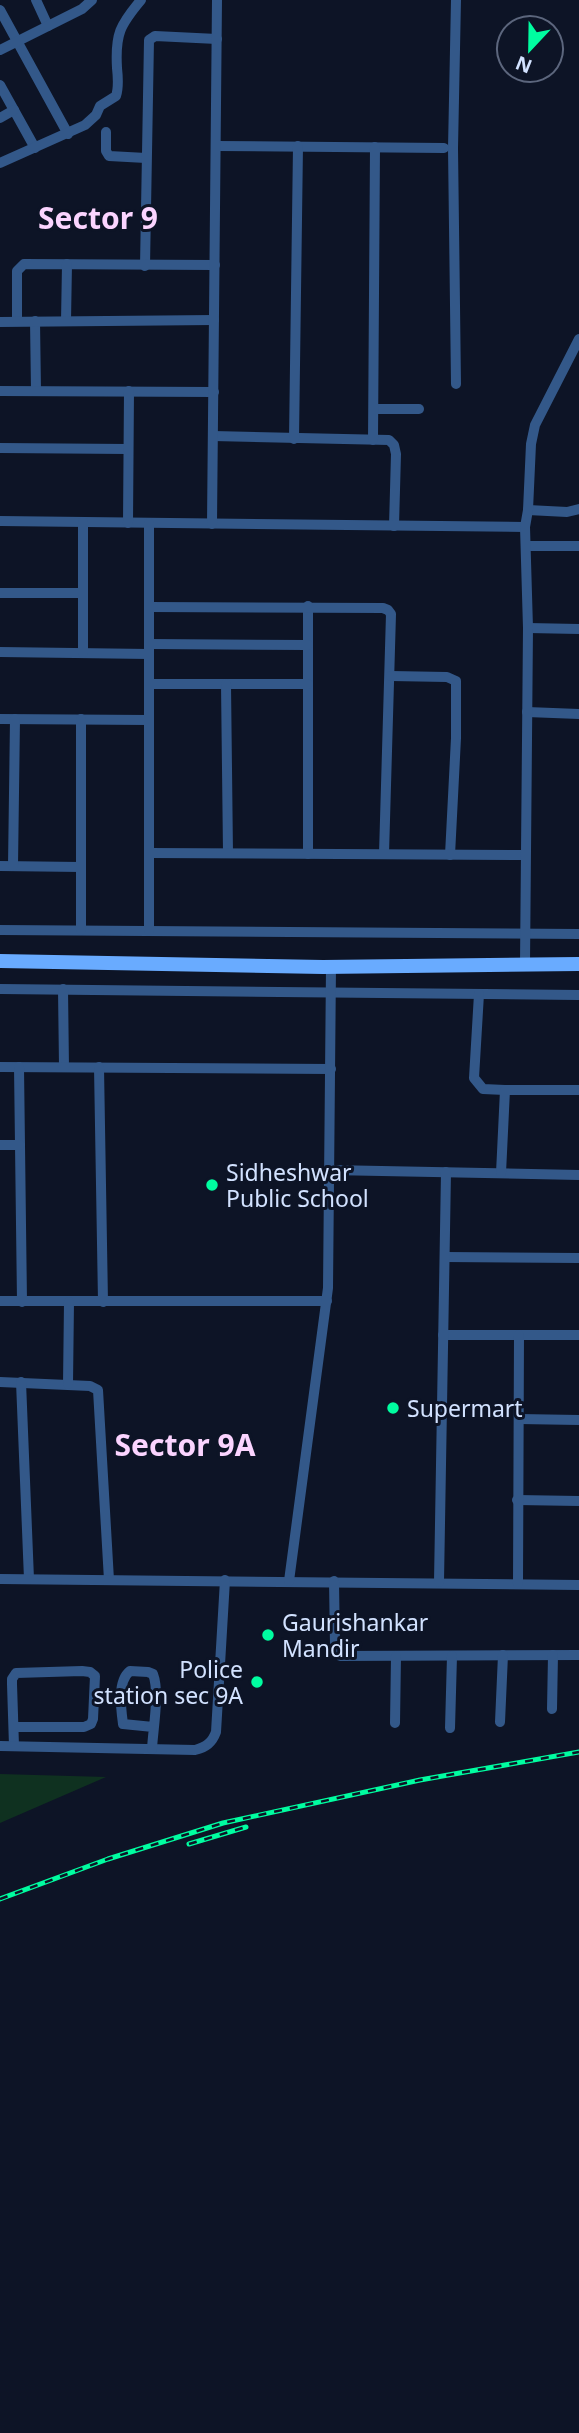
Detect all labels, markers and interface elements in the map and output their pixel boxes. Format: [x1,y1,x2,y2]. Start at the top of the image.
north arrow [495,14,565,84]
text: N [512,50,536,80]
district label: Sector 9 [38,197,158,238]
place label: Sidheshwar Public School [226,1156,369,1214]
marker: Sidheshwar Public School [204,1177,220,1193]
place label: Supermart [407,1392,523,1424]
marker: Supermart [385,1400,401,1416]
district label: Sector 9A [115,1424,256,1465]
place label: Gaurishankar Mandir [282,1606,429,1664]
marker: Gaurishankar Mandir [260,1627,276,1643]
place label: Police station sec 9A [94,1653,243,1711]
marker: Police station sec 9A [249,1674,265,1690]

